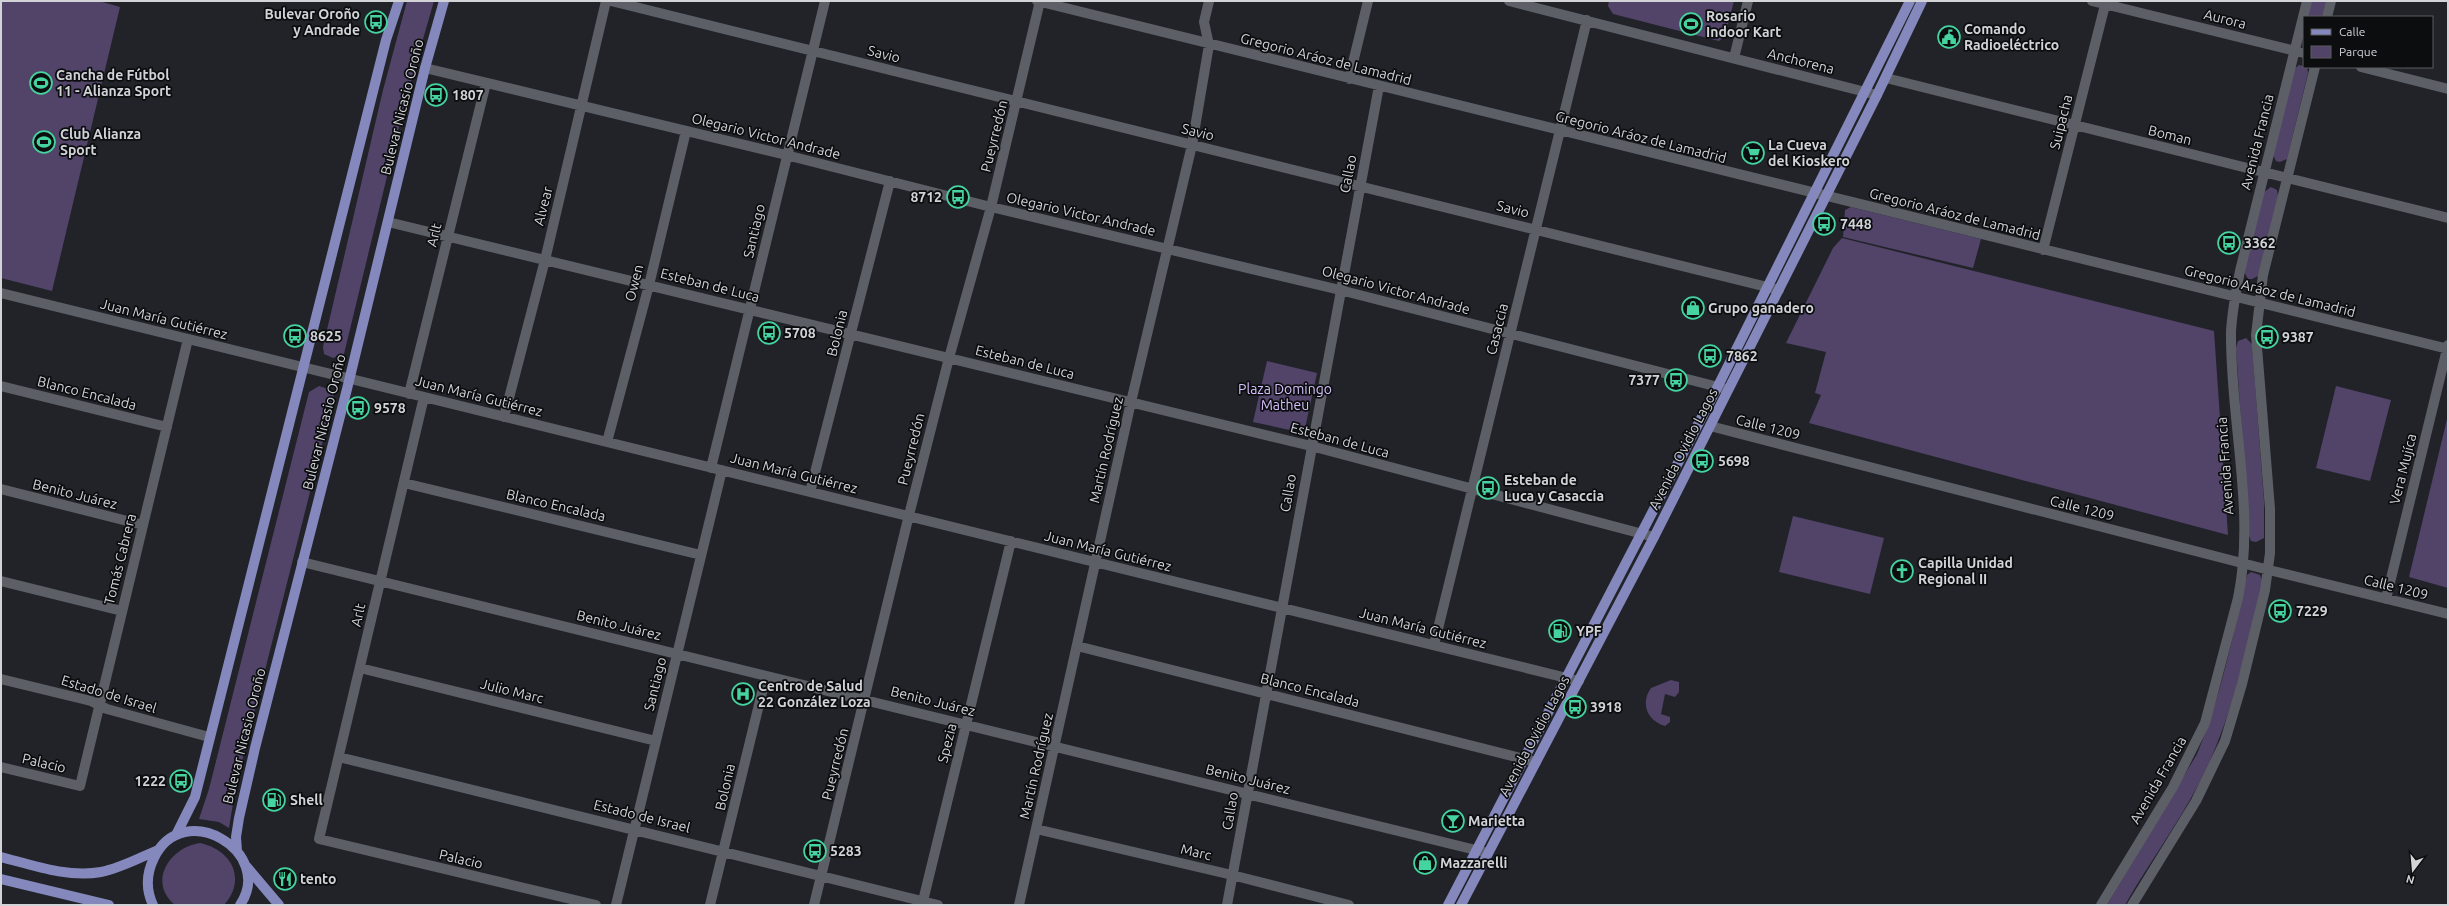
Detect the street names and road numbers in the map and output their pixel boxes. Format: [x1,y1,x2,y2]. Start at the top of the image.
street label: Aurora [2202,6,2248,32]
street label: Gregorio Aráoz de Lamadrid [1239,30,1413,88]
street label: Bulevar Nicasio Oroño [377,37,427,177]
street label: Savio [866,42,902,66]
street label: Anchorena [1766,45,1836,77]
street label: Avenida Francia [2237,92,2277,192]
street label: Suipacha [2046,93,2076,151]
street label: Pueyrredón [977,98,1011,174]
street label: Gregorio Aráoz de Lamadrid [1554,108,1728,166]
street label: Olegario Victor Andrade [690,110,842,162]
street label: Savio [1180,120,1216,144]
street label: Boman [2147,122,2193,148]
street label: Callao [1336,154,1360,194]
street label: Alvear [530,184,556,227]
street label: Gregorio Aráoz de Lamadrid [1868,185,2042,243]
street label: Olegario Victor Andrade [1005,189,1157,239]
street label: Savio [1495,197,1531,221]
street label: Santiago [740,202,768,260]
street label: Arlt [423,221,445,248]
street label: Gregorio Aráoz de Lamadrid [2183,262,2357,320]
street label: Owen [622,263,646,303]
street label: Olegario Victor Andrade [1320,263,1472,317]
street label: Esteban de Luca [659,265,761,305]
street label: Juan María Gutiérrez [99,295,229,343]
street label: Casaccia [1483,302,1511,356]
street label: Bolonia [823,308,851,358]
street label: Esteban de Luca [974,342,1076,382]
street label: Bulevar Nicasio Oroño [299,352,349,492]
street label: Juan María Gutiérrez [414,372,544,420]
street label: Blanco Encalada [36,373,138,413]
street label: Avenida Ovidio Lagos [1645,386,1721,512]
street label: Martín Rodríguez [1086,395,1126,505]
street label: Pueyrredón [894,411,928,487]
street label: Calle 1209 [1734,411,1802,443]
street label: Avenida Francia [2214,416,2236,516]
street label: Esteban de Luca [1289,419,1391,461]
street label: Vera Mujíca [2386,432,2420,506]
street label: Juan María Gutiérrez [729,449,859,497]
street label: Callao [1277,473,1299,513]
street label: Benito Juárez [31,476,119,512]
street label: Blanco Encalada [505,486,607,524]
street label: Calle 1209 [2048,492,2116,524]
street label: Tomás Cabrera [101,512,139,606]
street label: Juan María Gutiérrez [1043,527,1173,575]
street label: Calle 1209 [2362,571,2430,603]
street label: Arlt [348,601,369,628]
street label: Juan María Gutiérrez [1358,604,1488,652]
street label: Benito Juárez [575,607,663,643]
street label: Santiago [641,655,669,713]
street label: Bulevar Nicasio Oroño [219,666,269,806]
street label: Blanco Encalada [1259,670,1361,710]
street label: Estado de Israel [59,672,159,716]
street label: Avenida Ovidio Lagos [1495,673,1573,799]
street label: Julio Marc [479,675,546,707]
street label: Benito Juárez [889,683,977,719]
street label: Martín Rodríguez [1016,711,1056,821]
street label: Spezia [934,722,960,764]
street label: Pueyrredón [818,726,852,802]
street label: Avenida Francia [2127,733,2189,827]
street label: Palacio [21,750,67,776]
street label: Benito Juárez [1204,761,1292,797]
street label: Bolonia [712,762,738,812]
street label: Callao [1219,791,1241,831]
street label: Estado de Israel [592,796,692,836]
street label: Marc [1179,841,1213,863]
street label: Palacio [438,846,484,872]

